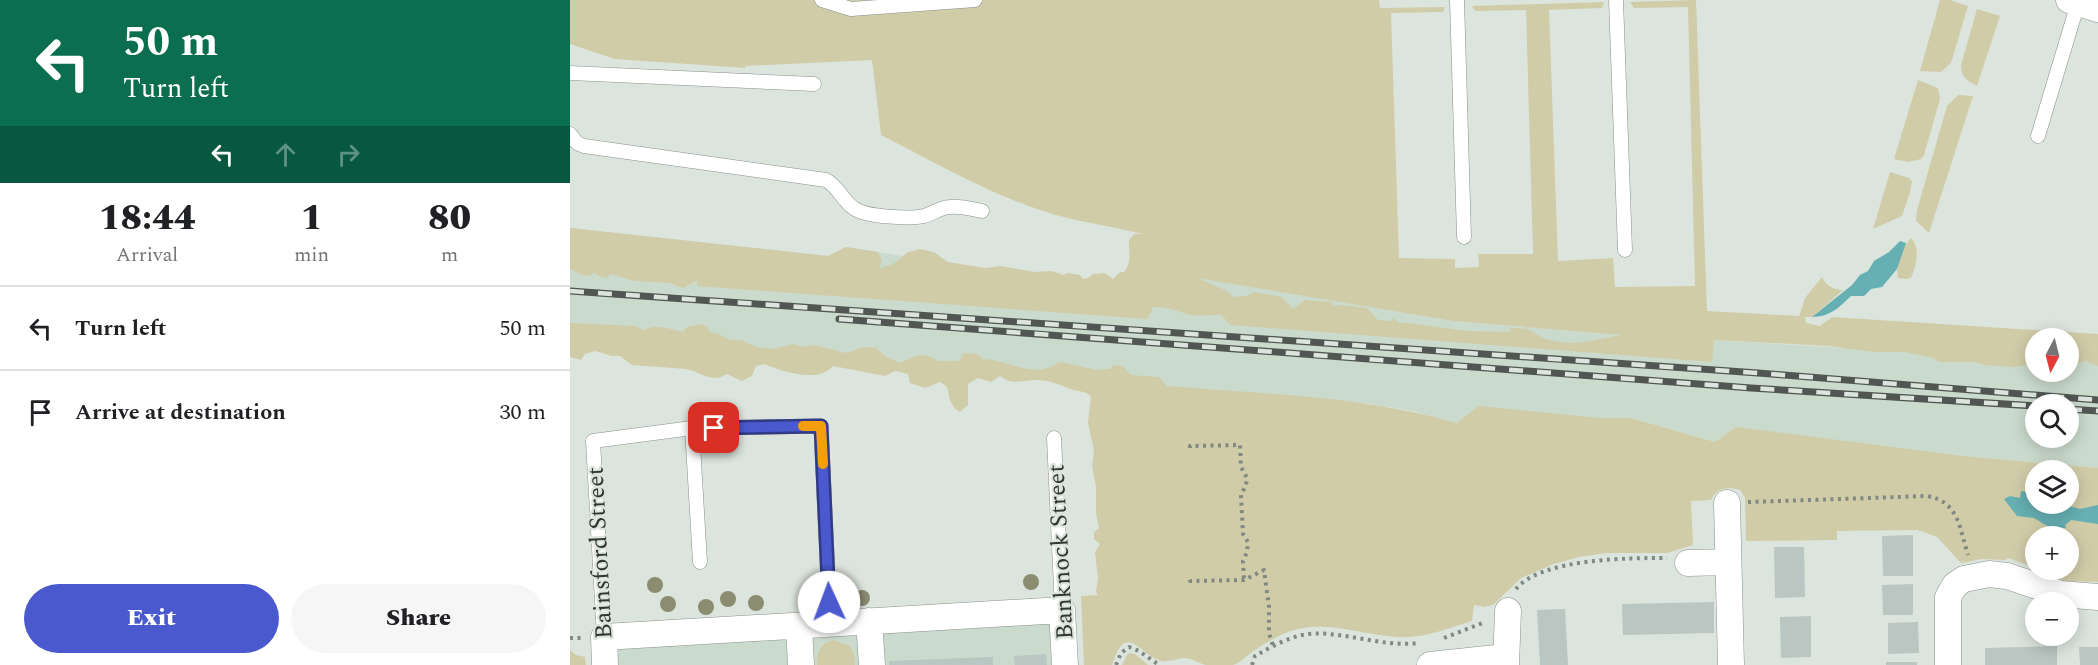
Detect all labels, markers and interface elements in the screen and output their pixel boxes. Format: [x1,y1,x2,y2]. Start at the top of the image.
text: 50 m [123,11,218,74]
icon: left [24,24,102,102]
text: Turn left [123,68,229,110]
icon: left [206,138,239,171]
icon: ahead [269,138,302,171]
icon: right [332,138,365,171]
text: 18:44 [99,191,195,246]
text: 1 [301,191,322,246]
text: 80 [428,191,471,246]
text: Arrival [116,240,178,270]
text: min [294,240,329,270]
text: m [441,240,458,270]
icon: left [24,312,57,345]
text: Turn left [75,312,167,345]
text: 50 m [500,312,546,345]
north arrow [2025,328,2079,382]
map controls [2025,328,2079,646]
button: search [2025,394,2079,448]
icon: arrive [24,396,57,429]
text: Arrive at destination [75,396,286,429]
text: 30 m [500,396,546,429]
pin [688,402,739,453]
icon: arrive [697,411,730,444]
button: layers [2025,460,2079,514]
street label: Banknock Street [1038,463,1084,641]
street label: Bainsford Street [578,466,622,640]
button: + [2025,526,2079,580]
position arrow [797,570,861,634]
button: Exit [24,584,279,653]
button: Share [291,584,546,653]
button: − [2025,592,2079,646]

